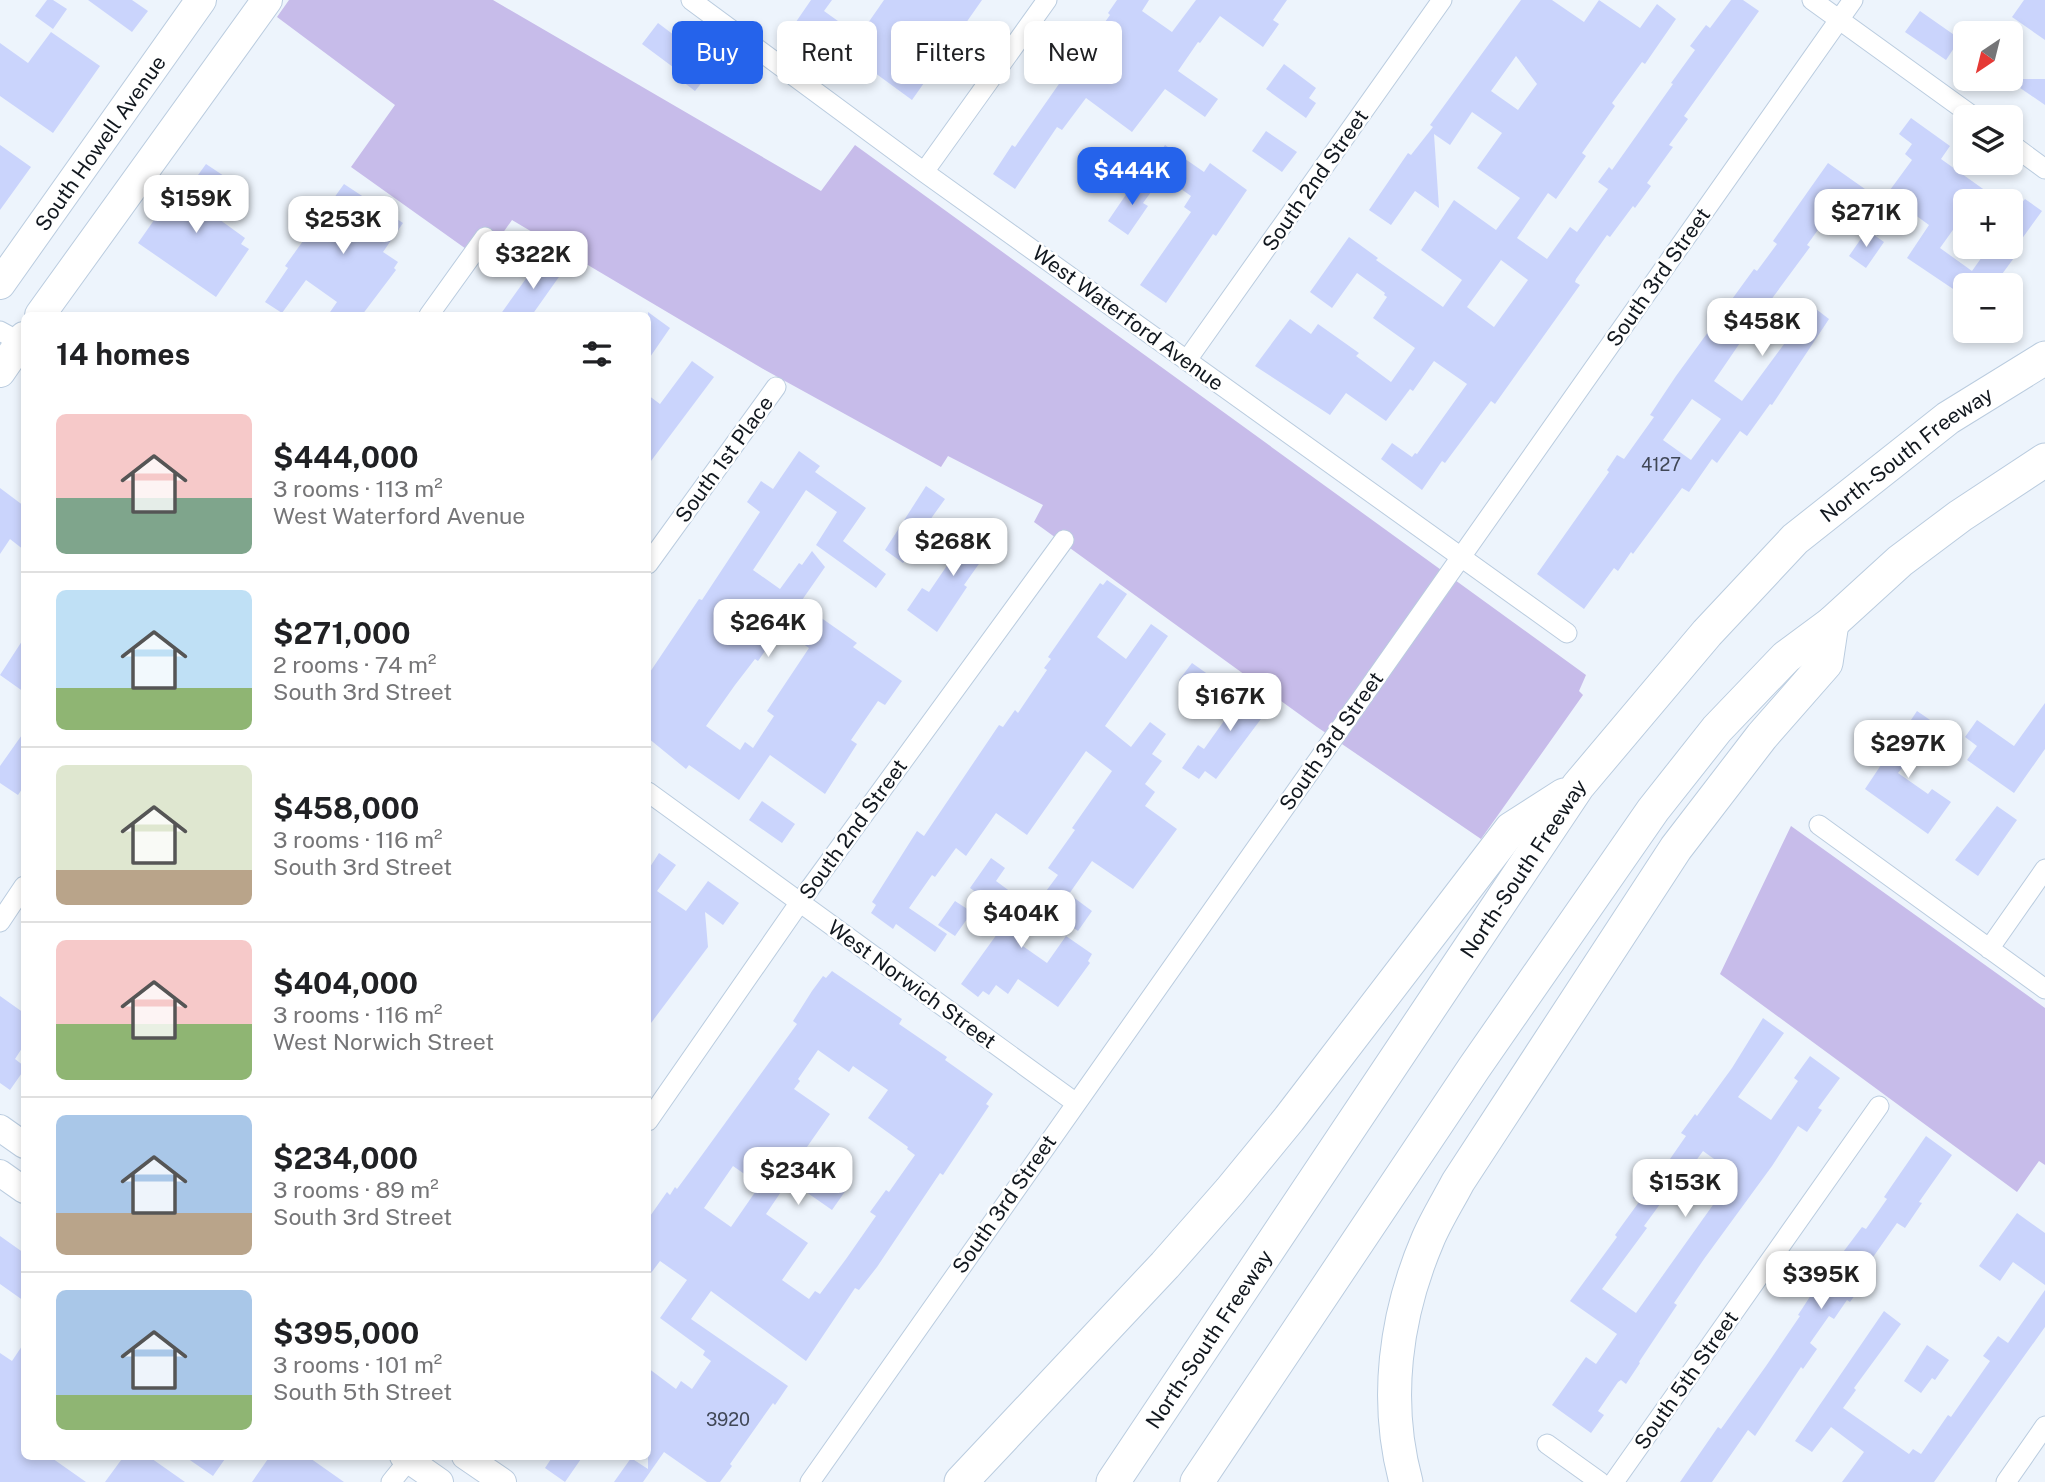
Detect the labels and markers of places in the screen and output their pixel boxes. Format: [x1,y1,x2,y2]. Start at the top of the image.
pin: $444K [1083,148,1181,207]
pin: $159K [147,176,245,235]
pin: $271K [1817,190,1915,249]
pin: $253K [294,196,392,256]
pin: $322K [484,232,582,291]
pin: $458K [1713,298,1811,358]
pin: $268K [904,518,1002,578]
pin: $264K [719,600,817,659]
pin: $167K [1181,674,1279,733]
pin: $297K [1859,720,1957,780]
pin: $404K [972,890,1070,950]
pin: $234K [749,1148,847,1207]
pin: $153K [1636,1160,1734,1219]
pin: $395K [1772,1252,1870,1311]

